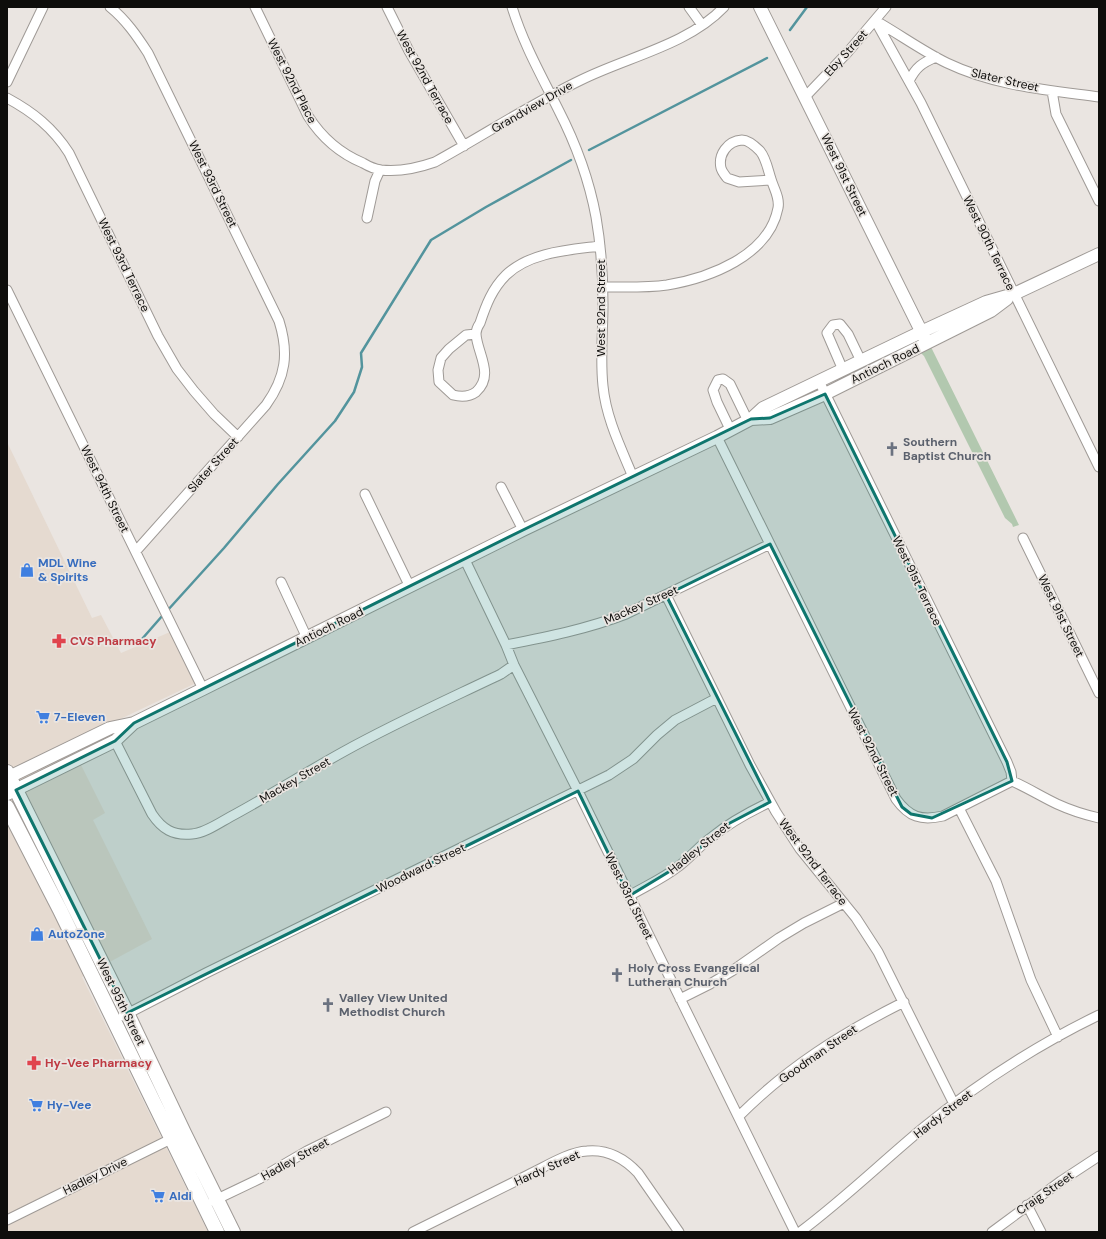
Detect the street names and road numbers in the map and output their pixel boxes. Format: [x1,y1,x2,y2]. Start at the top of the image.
street label: Eby Street [821,26,871,80]
street label: West 92nd Terrace [393,27,458,127]
street label: West 92nd Place [264,36,320,126]
street label: Slater Street [970,64,1041,96]
street label: Grandview Drive [489,77,576,137]
street label: West 91st Street [817,131,871,219]
street label: West 93rd Street [185,138,241,230]
street label: West 90th Terrace [959,193,1019,293]
street label: West 93rd Terrace [94,215,154,315]
street label: West 92nd Street [593,259,609,357]
street label: Antioch Road [848,340,922,388]
street label: Slater Street [184,434,242,496]
street label: West 94th Street [77,443,133,536]
street label: West 91st Terrace [888,534,946,629]
street label: West 91st Street [1034,572,1088,660]
street label: Mackey Street [601,581,681,628]
street label: Antioch Road [292,603,366,651]
street label: West 92nd Street [844,705,902,799]
street label: Mackey Street [257,753,334,807]
street label: West 92nd Terrace [775,815,851,909]
street label: Hadley Street [665,818,734,878]
street label: Woodward Street [374,839,468,896]
street label: West 93rd Street [601,850,657,942]
street label: West 95th Street [93,956,149,1049]
street label: Goodman Street [776,1021,861,1087]
street label: Hardy Street [910,1086,976,1142]
street label: Hadley Street [258,1134,332,1184]
street label: Hardy Street [512,1146,583,1190]
street label: Hadley Drive [60,1153,130,1198]
street label: Craig Street [1013,1167,1077,1219]

